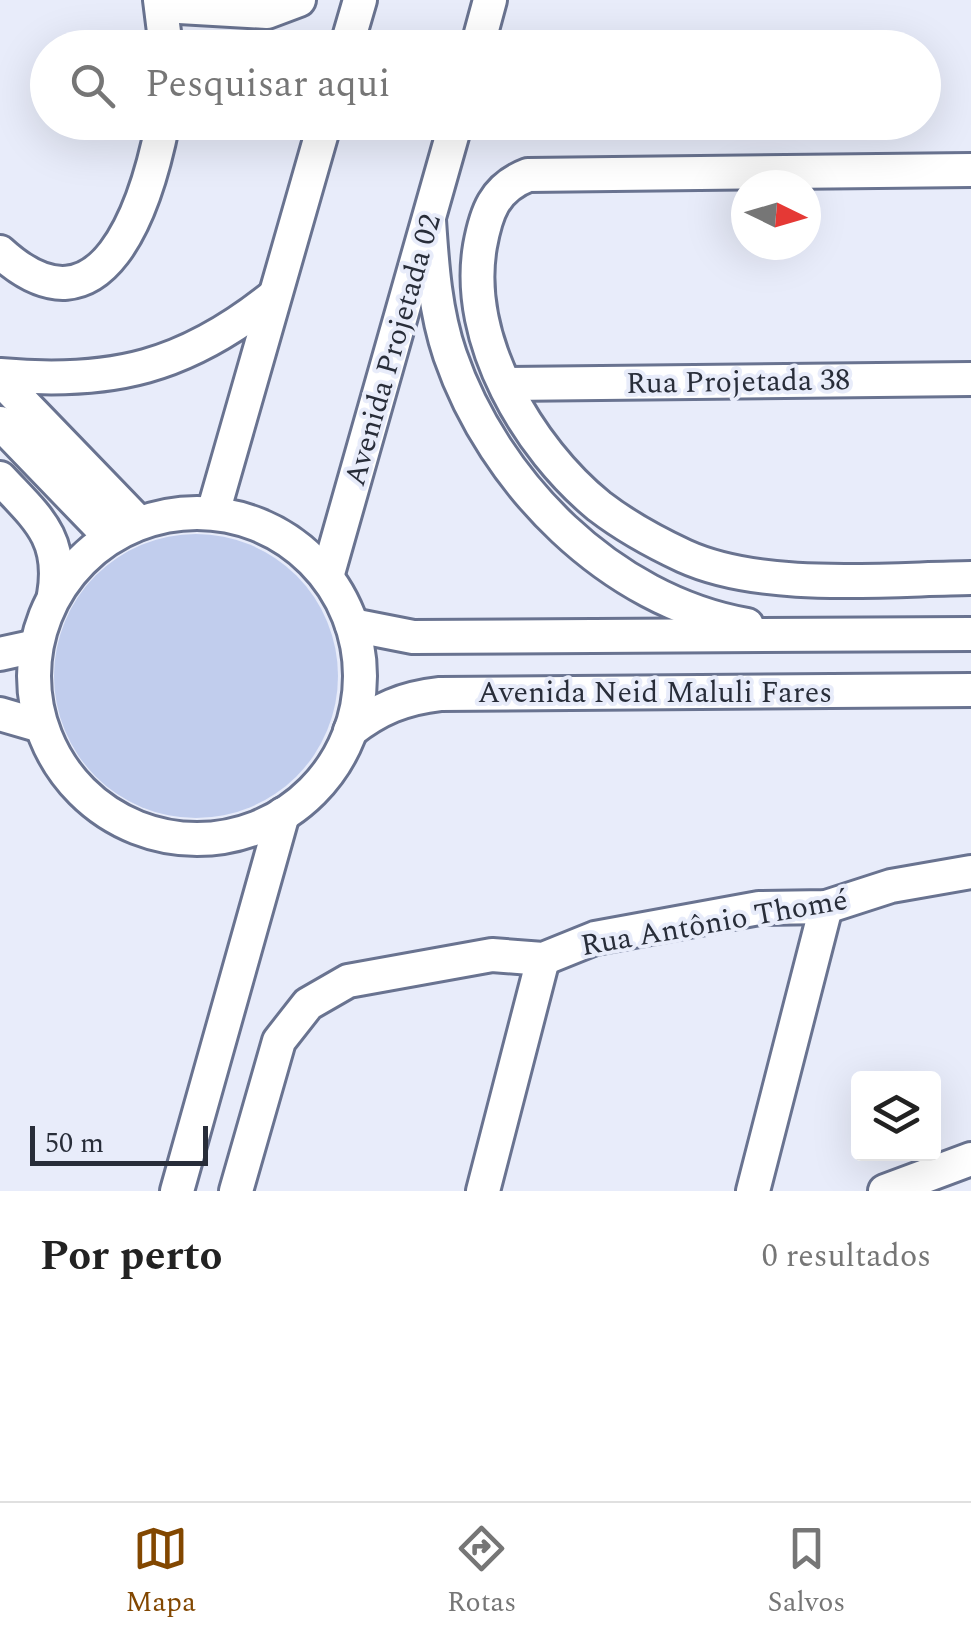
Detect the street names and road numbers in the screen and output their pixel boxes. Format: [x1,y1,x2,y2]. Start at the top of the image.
street label: Avenida Projetada 02 [332,209,454,492]
street label: Rua Projetada 38 [626,357,850,407]
street label: Avenida Neid Maluli Fares [478,670,832,716]
street label: Rua Antônio Thomé [577,877,851,969]

